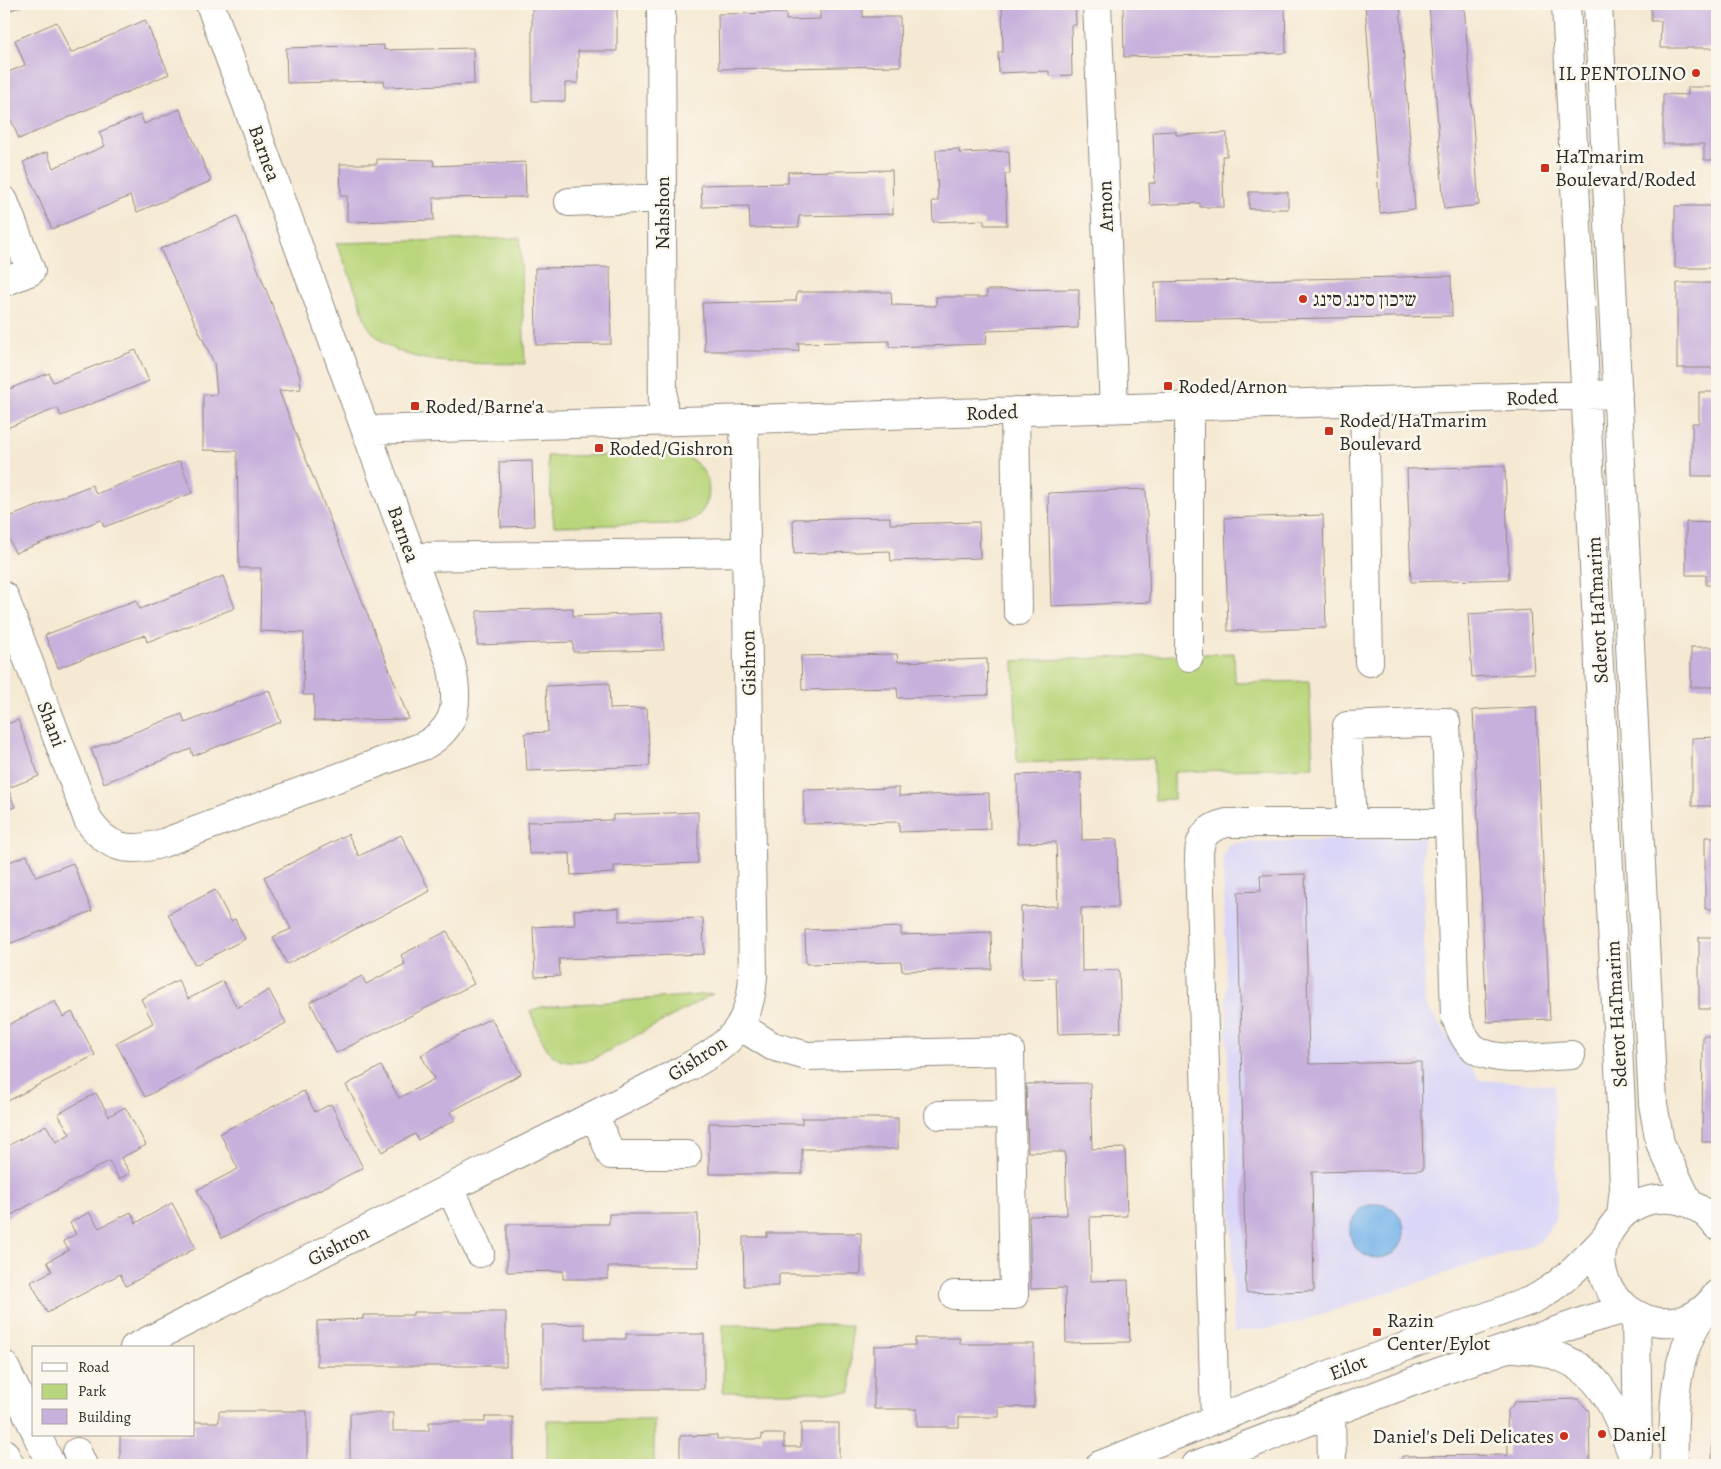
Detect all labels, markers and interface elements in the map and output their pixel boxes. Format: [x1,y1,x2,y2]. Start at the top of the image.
place label: IL PENTOLINO [1558,60,1686,87]
marker: IL PENTOLINO [1690,67,1702,79]
street label: Barnea [242,121,287,186]
place label: HaTmarim Boulevard/Roded [1555,143,1696,193]
marker: HaTmarim Boulevard/Roded [1539,162,1551,174]
street label: Nahshon [649,176,676,250]
street label: Arnon [1091,180,1120,233]
place label: שיכון סינג סינג [1313,286,1416,313]
marker: שיכון סינג סינג [1297,293,1309,305]
place label: Roded/Arnon [1178,373,1287,400]
marker: Roded/Arnon [1162,380,1174,392]
street label: Roded [1506,383,1559,412]
place label: Roded/Barne'a [425,393,545,420]
street label: Roded [966,398,1019,427]
marker: Roded/Barne'a [409,400,421,412]
place label: Roded/HaTmarim Boulevard [1339,407,1487,457]
marker: Roded/HaTmarim Boulevard [1323,425,1335,437]
place label: Roded/Gishron [609,435,733,462]
marker: Roded/Gishron [593,442,605,454]
street label: Barnea [381,502,426,567]
street label: Sderot HaTmarim [1580,535,1615,684]
street label: Gishron [734,630,763,696]
street label: Shani [31,697,73,751]
street label: Sderot HaTmarim [1599,939,1634,1088]
street label: Gishron [662,1029,732,1088]
street label: Gishron [303,1218,374,1272]
place label: Razin Center/Eylot [1387,1307,1491,1357]
marker: Razin Center/Eylot [1371,1326,1383,1338]
legend [32,1346,195,1436]
street label: Eilot [1325,1348,1371,1387]
text: Road [78,1357,110,1377]
text: Park [78,1381,107,1401]
text: Building [78,1407,131,1427]
place label: Daniel [1612,1421,1666,1448]
place label: Daniel's Deli Delicates [1372,1423,1554,1450]
marker: Daniel [1596,1428,1608,1440]
marker: Daniel's Deli Delicates [1558,1430,1570,1442]

